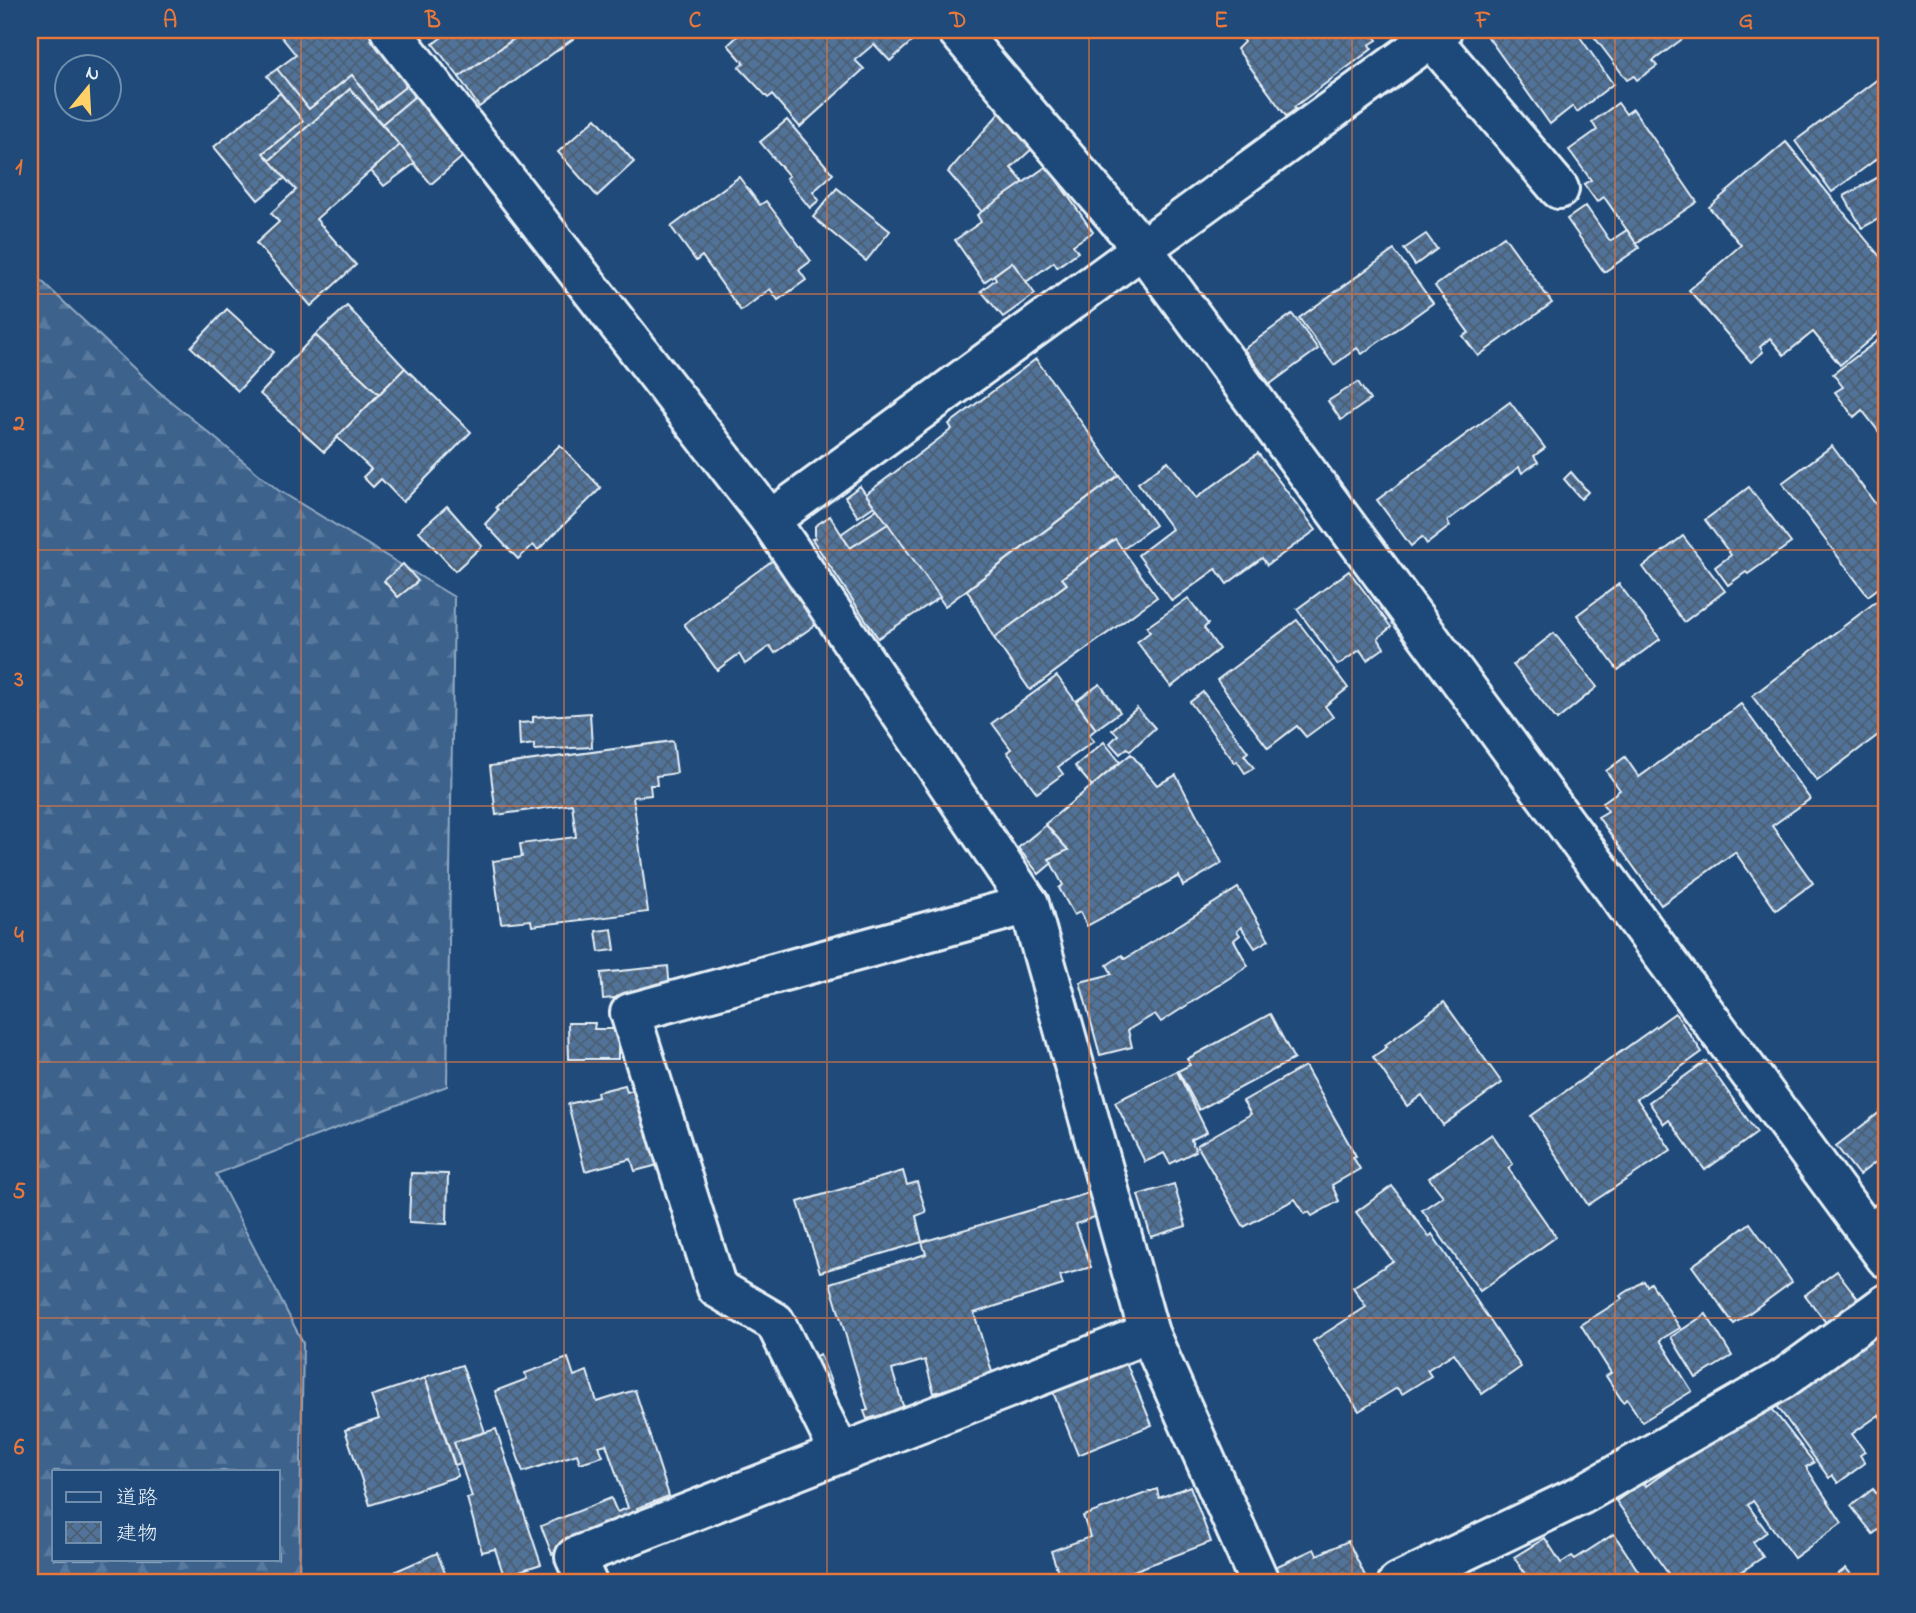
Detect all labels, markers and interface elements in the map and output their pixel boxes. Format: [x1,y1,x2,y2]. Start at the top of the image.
text: A [163,5,177,38]
text: B [424,5,441,38]
text: C [689,5,702,38]
text: D [949,5,966,38]
text: E [1214,5,1228,38]
text: F [1475,5,1491,38]
text: G [1739,5,1753,38]
north arrow [52,52,122,122]
text: N [82,59,103,89]
text: 1 [15,152,23,185]
text: 2 [12,408,25,441]
text: 3 [13,664,24,697]
text: 4 [14,920,24,953]
text: 5 [12,1176,26,1209]
text: 6 [14,1432,25,1465]
legend [52,1470,280,1560]
text: 道路 [116,1484,158,1514]
text: 建物 [116,1520,158,1550]

